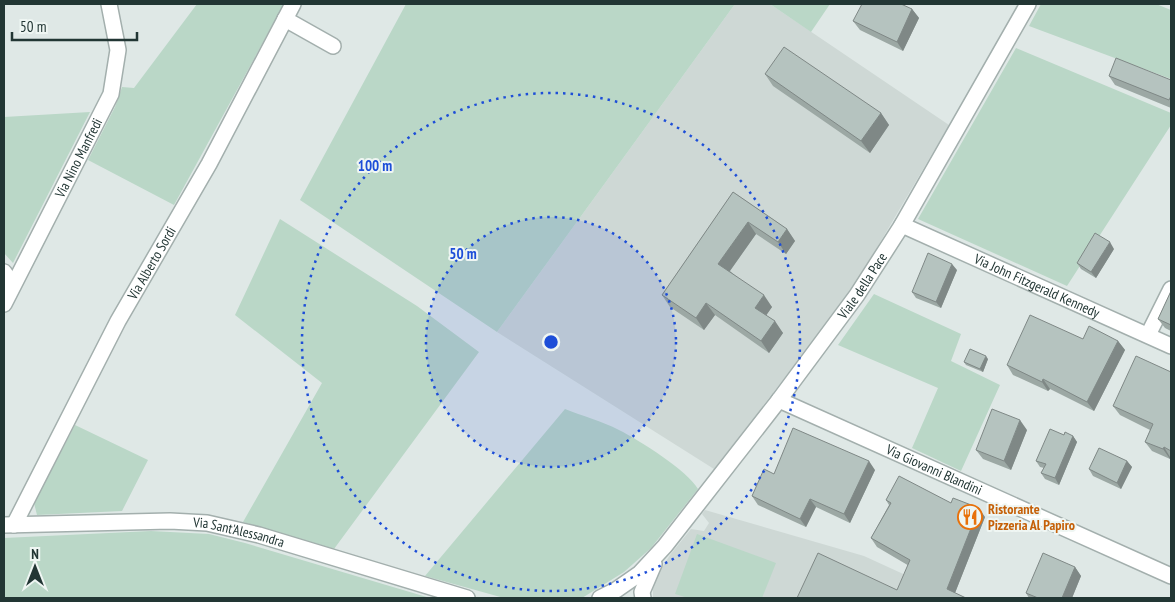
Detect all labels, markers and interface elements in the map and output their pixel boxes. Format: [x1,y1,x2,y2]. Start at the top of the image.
scale bar [12,10,138,42]
text: 50 m [20,17,46,36]
street label: Via Nino Manfredi [50,115,106,202]
text: 100 m [358,156,392,175]
street label: Via Alberto Sordi [123,223,180,304]
text: 50 m [449,244,477,263]
street label: Viale della Pace [833,249,891,323]
street label: Via John Fitzgerald Kennedy [971,249,1103,322]
centre of rings [542,333,560,351]
street label: Via Giovanni Blandini [882,440,985,499]
place label: Ristorante Pizzeria Al Papiro [988,500,1075,534]
restaurant icon: Ristorante Pizzeria Al Papiro [957,504,983,530]
street label: Via Sant'Alessandra [192,513,287,551]
north arrow [10,542,60,592]
text: N [31,545,39,563]

